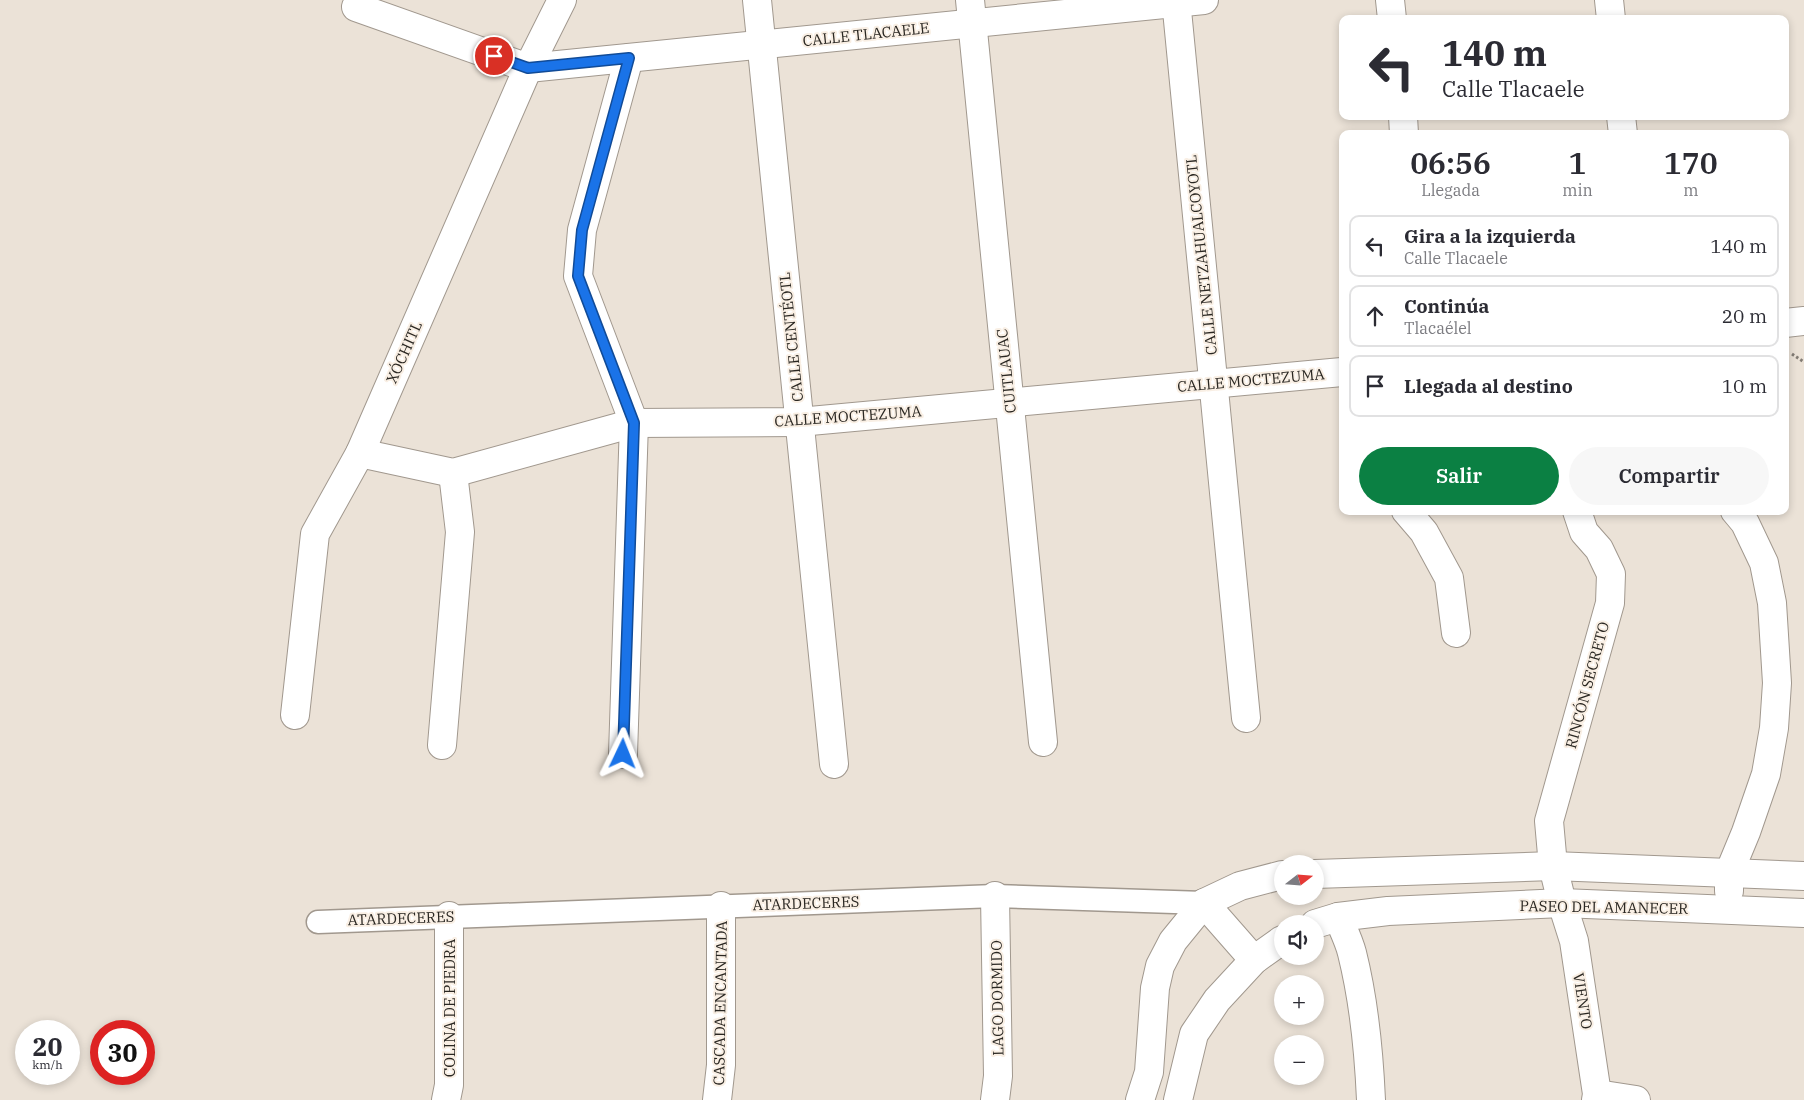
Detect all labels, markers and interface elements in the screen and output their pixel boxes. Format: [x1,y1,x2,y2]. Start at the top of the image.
street label: CALLE TLACAELE [802,18,930,50]
text: 140 m [1442,30,1547,76]
pin [473,35,515,77]
icon: left [1359,35,1424,100]
icon: arrive [480,42,508,70]
text: Calle Tlacaele [1442,74,1585,103]
text: 06:56 [1410,143,1491,182]
text: 1 [1568,143,1586,182]
text: 170 [1664,143,1718,182]
street label: CALLE NETZAHUALCOYOTL [1181,154,1221,356]
text: Llegada [1421,180,1480,200]
text: min [1562,180,1593,200]
text: m [1683,180,1698,200]
text: Gira a la izquierda [1404,224,1576,248]
icon: left [1361,232,1389,260]
text: 140 m [1710,234,1767,258]
text: Calle Tlacaele [1404,248,1508,268]
street label: CALLE CENTÉOTL [775,271,807,403]
text: Continúa [1404,294,1489,318]
icon: ahead [1361,302,1389,330]
text: 20 m [1722,304,1767,328]
street label: XÓCHITL [382,318,426,386]
text: Tlacaélel [1404,318,1472,338]
street label: CUITLAUAC [992,328,1020,414]
street label: CALLE MOCTEZUMA [1177,364,1326,396]
icon: arrive [1361,372,1389,400]
text: Llegada al destino [1404,374,1573,398]
text: 10 m [1722,374,1767,398]
street label: CALLE MOCTEZUMA [774,401,923,431]
button: Salir [1359,447,1559,505]
button: Compartir [1569,447,1769,505]
street label: RINCÓN SECRETO [1561,619,1613,751]
position arrow [596,727,648,779]
north arrow [1274,855,1324,905]
map controls [1274,855,1324,1085]
street label: ATARDECERES [752,892,860,914]
street label: PASEO DEL AMANECER [1520,896,1688,918]
street label: ATARDECERES [347,907,455,929]
button: sound [1274,915,1324,965]
street label: CASCADA ENCANTADA [709,920,731,1086]
street label: COLINA DE PIEDRA [440,938,459,1077]
street label: LAGO DORMIDO [986,940,1008,1056]
street label: VIENTO [1569,971,1597,1031]
button: + [1274,975,1324,1025]
speed limit sign: 30 [90,1020,155,1085]
text: 20 [32,1030,63,1063]
button: − [1274,1035,1324,1085]
text: km/h [32,1057,63,1072]

